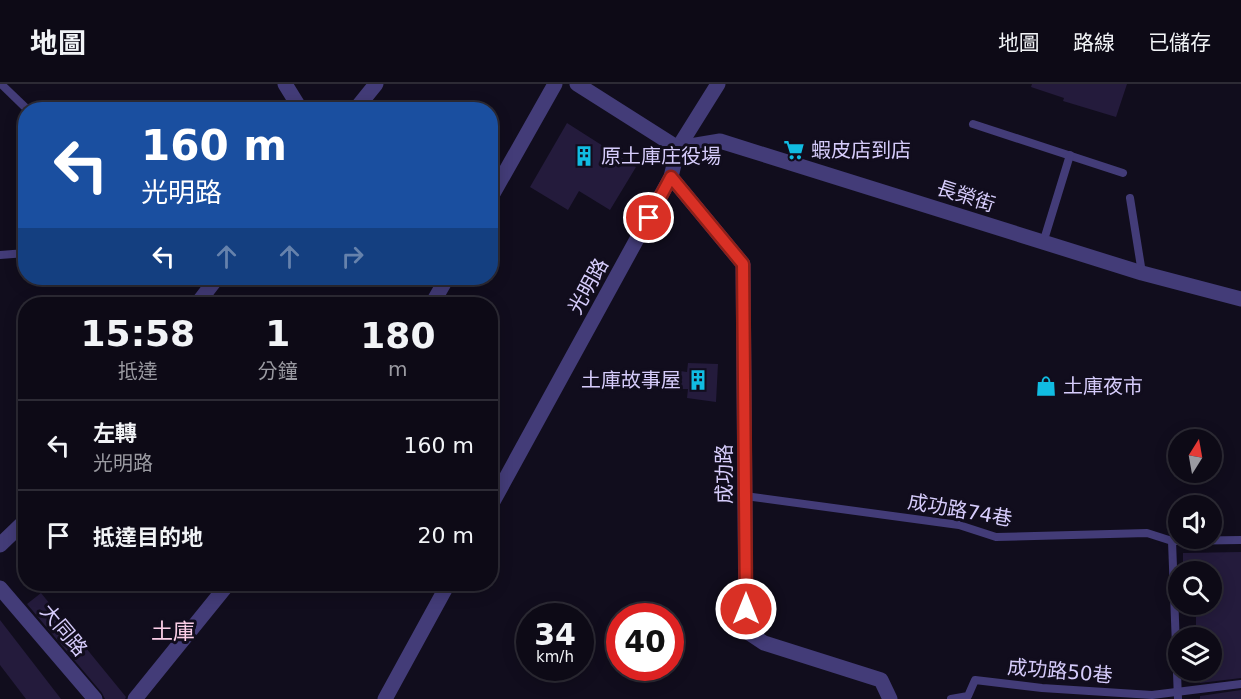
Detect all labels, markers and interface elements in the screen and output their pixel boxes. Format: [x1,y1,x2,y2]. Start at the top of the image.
text: 地圖 [30,27,86,60]
text: 地圖 [998,31,1040,55]
text: 路線 [1073,31,1115,55]
text: 已儲存 [1148,31,1211,55]
text: 160 m [141,121,287,170]
icon: left [42,126,120,204]
supermarket icon: 蝦皮店到店 [782,138,806,162]
place label: 蝦皮店到店 [811,138,911,162]
building icon: 原土庫庄役場 [572,144,596,168]
place label: 原土庫庄役場 [601,144,721,168]
street label: 長榮街 [934,175,998,217]
text: 光明路 [141,177,222,208]
pin [623,192,674,243]
icon: arrive [632,201,665,234]
icon: left [147,240,180,273]
icon: ahead [210,240,243,273]
icon: ahead [273,240,306,273]
icon: right [336,240,369,273]
street label: 光明路 [563,254,613,318]
text: 15:58 [81,313,195,354]
text: 1 [265,313,290,354]
text: 180 [360,315,435,356]
text: m [388,357,408,381]
text: 抵達 [118,359,158,383]
text: 分鐘 [258,359,298,383]
place label: 土庫故事屋 [581,368,681,392]
building icon: 土庫故事屋 [686,368,710,392]
shop icon: 土庫夜市 [1034,374,1058,398]
place label: 土庫夜市 [1063,374,1143,398]
text: 左轉 [93,421,137,446]
icon: left [42,429,75,462]
north arrow [1168,429,1222,483]
map controls [1168,429,1222,681]
text: 160 m [404,433,474,458]
street label: 成功路 [712,444,736,504]
text: 光明路 [93,451,153,475]
street label: 成功路74巷 [906,489,1014,531]
button: sound [1168,495,1222,549]
icon: arrive [42,519,75,552]
text: 20 m [418,523,474,548]
text: 抵達目的地 [93,525,203,550]
button: search [1168,561,1222,615]
position arrow [714,577,778,641]
street label: 大同路 [36,599,92,661]
speed limit sign: 40 [606,603,684,681]
text: 34 [534,617,576,652]
district label: 土庫 [151,619,195,644]
button: layers [1168,627,1222,681]
text: km/h [536,648,574,666]
street label: 成功路50巷 [1006,654,1114,688]

